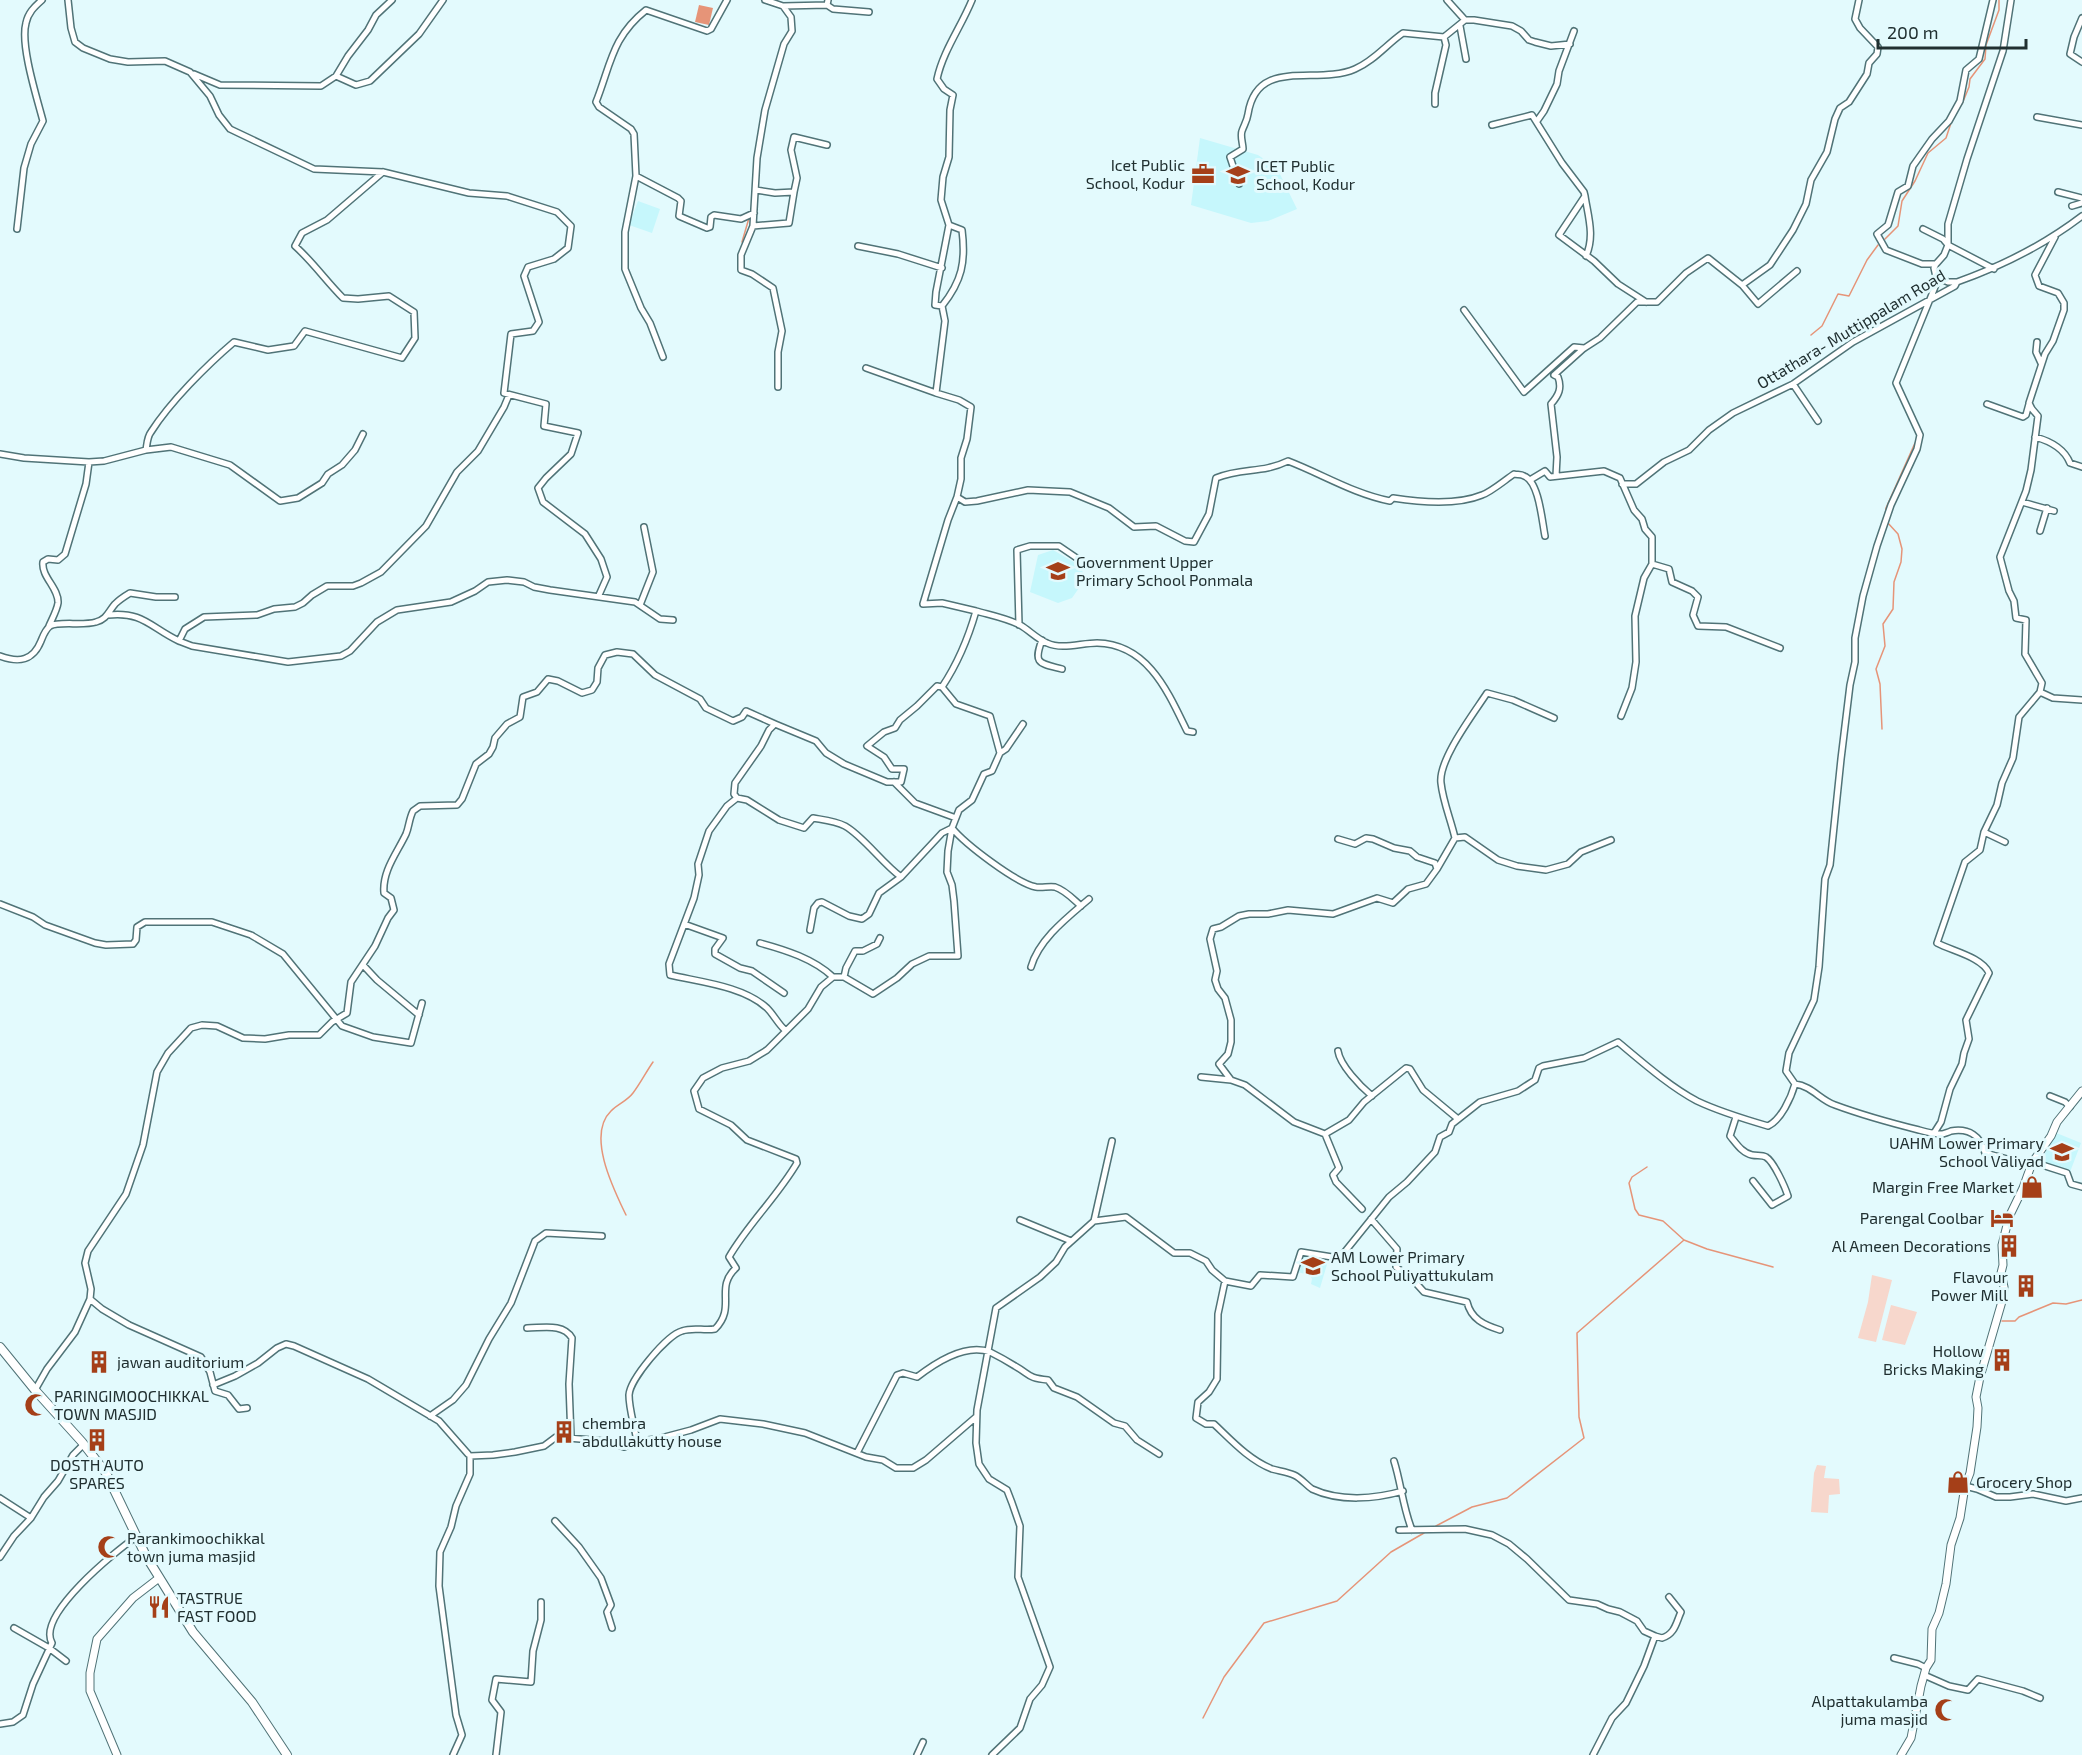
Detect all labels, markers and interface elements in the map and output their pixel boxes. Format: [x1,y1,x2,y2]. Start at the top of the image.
scale bar [1878,12,2026,50]
text: 200 m [1887,21,1939,43]
place label: Icet Public School, Kodur [1086,155,1186,192]
place label: ICET Public School, Kodur [1256,156,1356,193]
office icon: Icet Public School, Kodur [1190,161,1216,187]
school or university icon: ICET Public School, Kodur [1225,162,1251,188]
street label: Ottathara- Muttippalam Road [1753,265,1948,392]
place label: Government Upper Primary School Ponmala [1076,552,1253,589]
school or university icon: Government Upper Primary School Ponmala [1045,558,1071,584]
place label: UAHM Lower Primary School Valiyad [1889,1133,2045,1170]
school or university icon: UAHM Lower Primary School Valiyad [2049,1139,2075,1165]
shop icon: Margin Free Market [2019,1174,2045,1200]
place label: Margin Free Market [1872,1177,2014,1196]
hotel icon: Parengal Coolbar [1989,1205,2015,1231]
place label: Parengal Coolbar [1860,1208,1985,1227]
building icon: Al Ameen Decorations [1996,1233,2022,1259]
place label: Al Ameen Decorations [1832,1236,1991,1255]
place label: AM Lower Primary School Puliyattukulam [1331,1247,1494,1284]
school or university icon: AM Lower Primary School Puliyattukulam [1300,1253,1326,1279]
place label: Flavour Power Mill [1931,1267,2009,1304]
building icon: Flavour Power Mill [2013,1273,2039,1299]
place label: Hollow Bricks Making [1883,1341,1984,1378]
building icon: Hollow Bricks Making [1989,1347,2015,1373]
building icon: jawan auditorium [86,1349,112,1375]
place label: jawan auditorium [117,1352,244,1372]
place label: PARINGIMOOCHIKKAL TOWN MASJID [54,1386,209,1423]
mosque icon: PARINGIMOOCHIKKAL TOWN MASJID [23,1392,49,1418]
place label: chembra abdullakutty house [582,1413,722,1450]
building icon: chembra abdullakutty house [551,1419,577,1445]
building icon: DOSTH AUTO SPARES [84,1427,110,1453]
place label: DOSTH AUTO SPARES [50,1455,144,1492]
shop icon: Grocery Shop [1945,1469,1971,1495]
place label: Grocery Shop [1976,1472,2072,1491]
place label: Parankimoochikkal town juma masjid [127,1528,265,1566]
mosque icon: Parankimoochikkal town juma masjid [96,1534,122,1560]
place label: TASTRUE FAST FOOD [177,1588,257,1625]
restaurant icon: TASTRUE FAST FOOD [146,1594,172,1620]
place label: Alpattakulamba juma masjid [1812,1691,1928,1729]
mosque icon: Alpattakulamba juma masjid [1933,1697,1959,1723]

